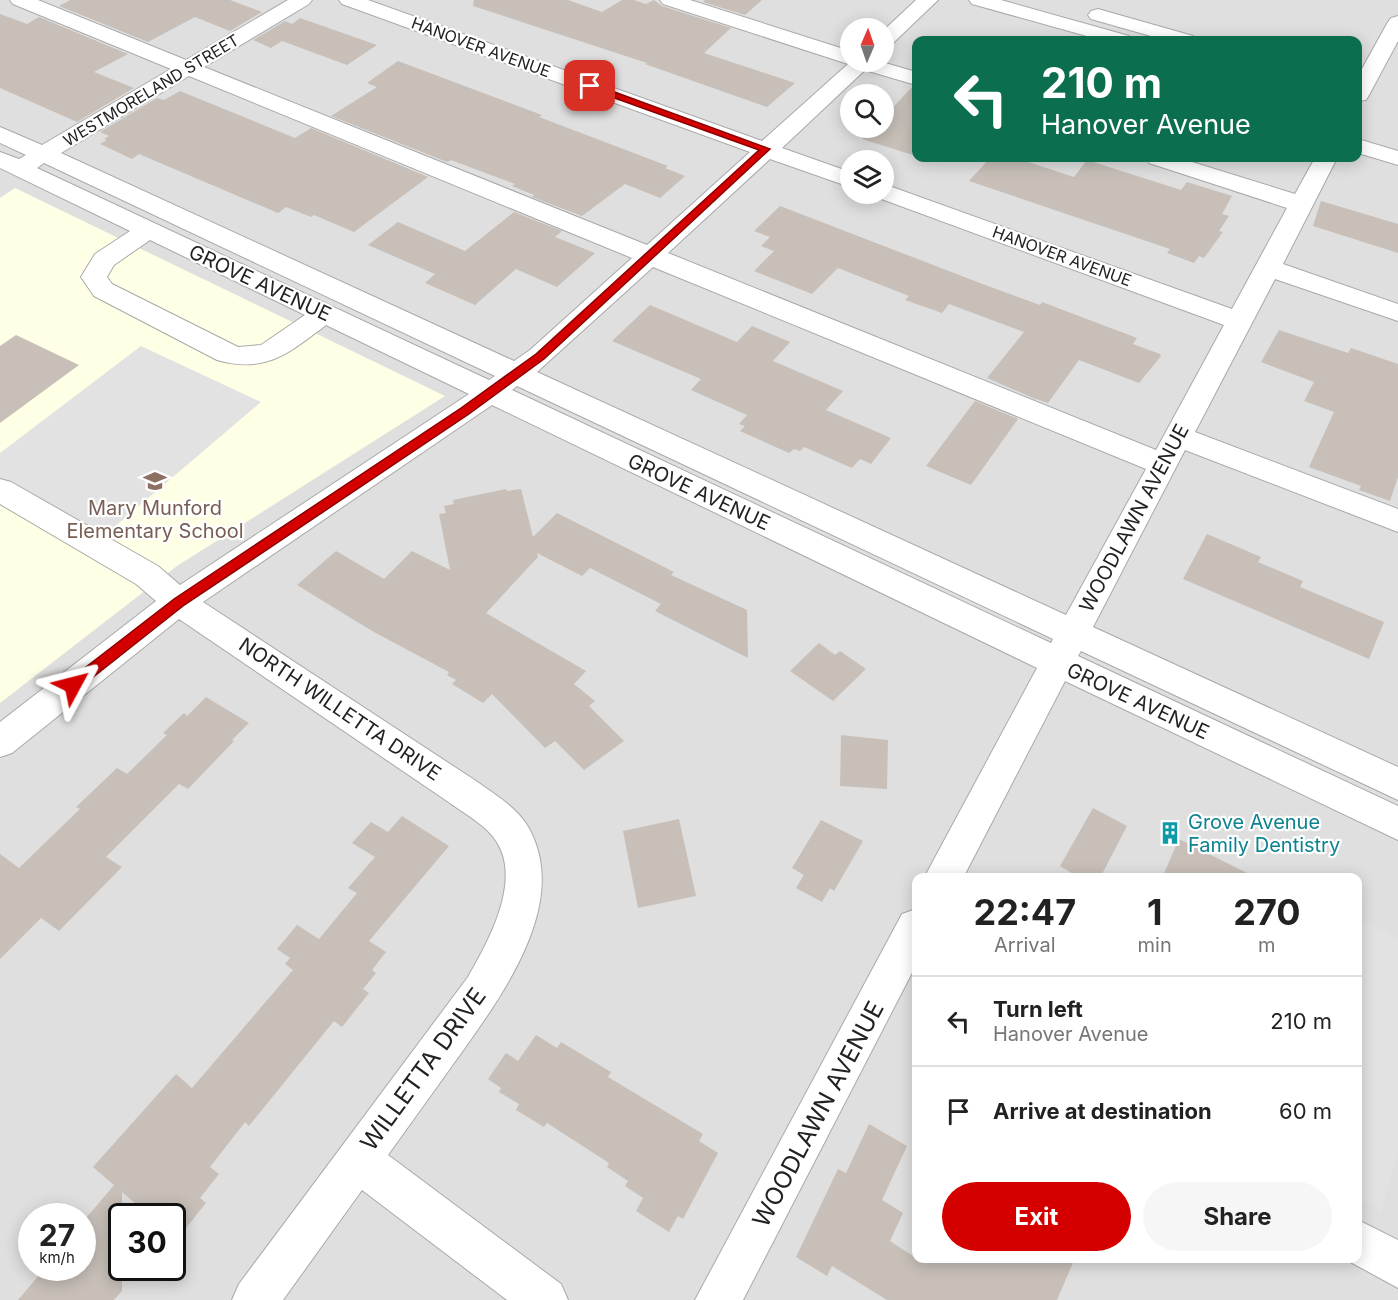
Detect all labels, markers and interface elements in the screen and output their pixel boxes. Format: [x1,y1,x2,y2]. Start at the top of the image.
street label: HANOVER AVENUE [409,13,553,81]
north arrow [840,18,894,72]
map controls [840,18,894,204]
street label: WESTMORELAND STREET [60,30,242,150]
text: 210 m [1041,57,1162,108]
pin [564,60,615,111]
icon: left [942,60,1020,138]
icon: arrive [573,69,606,102]
button: search [840,84,894,138]
text: Hanover Avenue [1041,108,1251,141]
button: layers [840,150,894,204]
street label: HANOVER AVENUE [990,222,1134,290]
street label: GROVE AVENUE [185,240,335,326]
street label: WOODLAWN AVENUE [1074,420,1194,616]
street label: GROVE AVENUE [624,449,774,535]
school or university icon: Mary Munford Elementary School [142,468,168,494]
place label: Mary Munford Elementary School [66,496,244,543]
street label: NORTH WILLETTA DRIVE [234,632,446,786]
position arrow [41,653,105,717]
street label: GROVE AVENUE [1063,658,1213,744]
place label: Grove Avenue Family Dentistry [1188,810,1340,857]
building icon: Grove Avenue Family Dentistry [1157,820,1183,846]
text: 22:47 [973,890,1076,934]
text: 1 [1147,890,1162,934]
text: 270 [1233,890,1301,934]
text: Arrival [994,933,1056,957]
text: min [1138,933,1172,957]
text: m [1258,933,1276,957]
street label: WILLETTA DRIVE [354,982,492,1156]
street label: WOODLAWN AVENUE [746,996,890,1232]
text: Turn left [993,996,1083,1022]
icon: left [942,1005,975,1038]
text: 210 m [1270,1008,1332,1034]
text: Hanover Avenue [993,1022,1148,1046]
icon: arrive [942,1095,975,1128]
text: Arrive at destination [993,1098,1212,1124]
text: 60 m [1279,1098,1332,1124]
button: Exit [942,1182,1131,1251]
button: Share [1143,1182,1332,1251]
speed limit sign: 30 [108,1203,186,1281]
text: 27 [39,1217,75,1253]
text: km/h [39,1248,75,1267]

